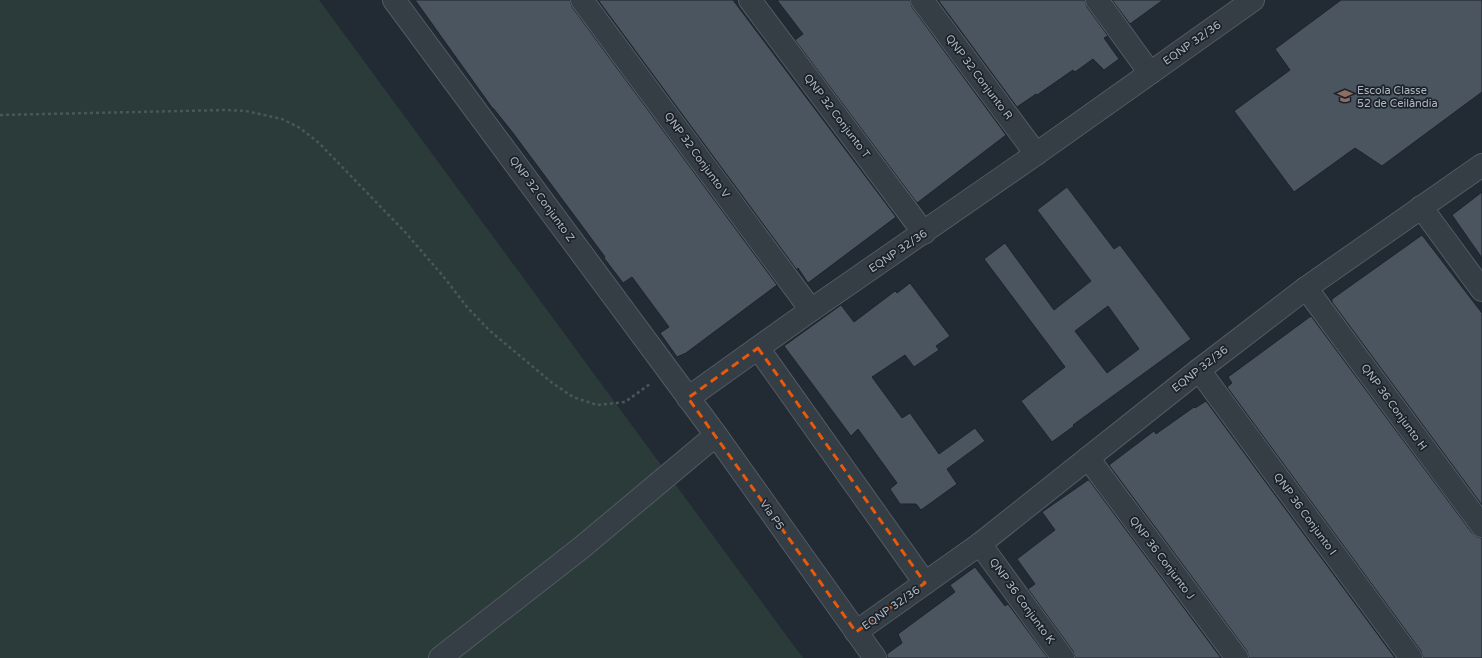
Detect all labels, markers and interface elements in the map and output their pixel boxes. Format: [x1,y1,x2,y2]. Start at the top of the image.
street label: EQNP 32/36 [1161,18,1223,68]
street label: QNP 32 Conjunto R [943,32,1015,122]
street label: QNP 32 Conjunto T [801,71,873,161]
place label: Escola Classe 52 de Ceilândia [1357,84,1438,110]
school or university icon: Escola Classe 52 de Ceilândia [1336,87,1354,105]
street label: QNP 32 Conjunto V [661,110,733,201]
street label: QNP 32 Conjunto Z [507,154,577,244]
street label: EQNP 32/36 [866,227,930,275]
street label: EQNP 32/36 [1169,343,1231,395]
street label: QNP 36 Conjunto H [1358,361,1430,453]
street label: QNP 36 Conjunto I [1271,470,1339,558]
street label: Via P5 [757,498,787,533]
street label: QNP 36 Conjunto J [1127,514,1197,602]
street label: QNP 36 Conjunto K [987,556,1058,647]
street label: EQNP 32/36 [860,583,922,633]

